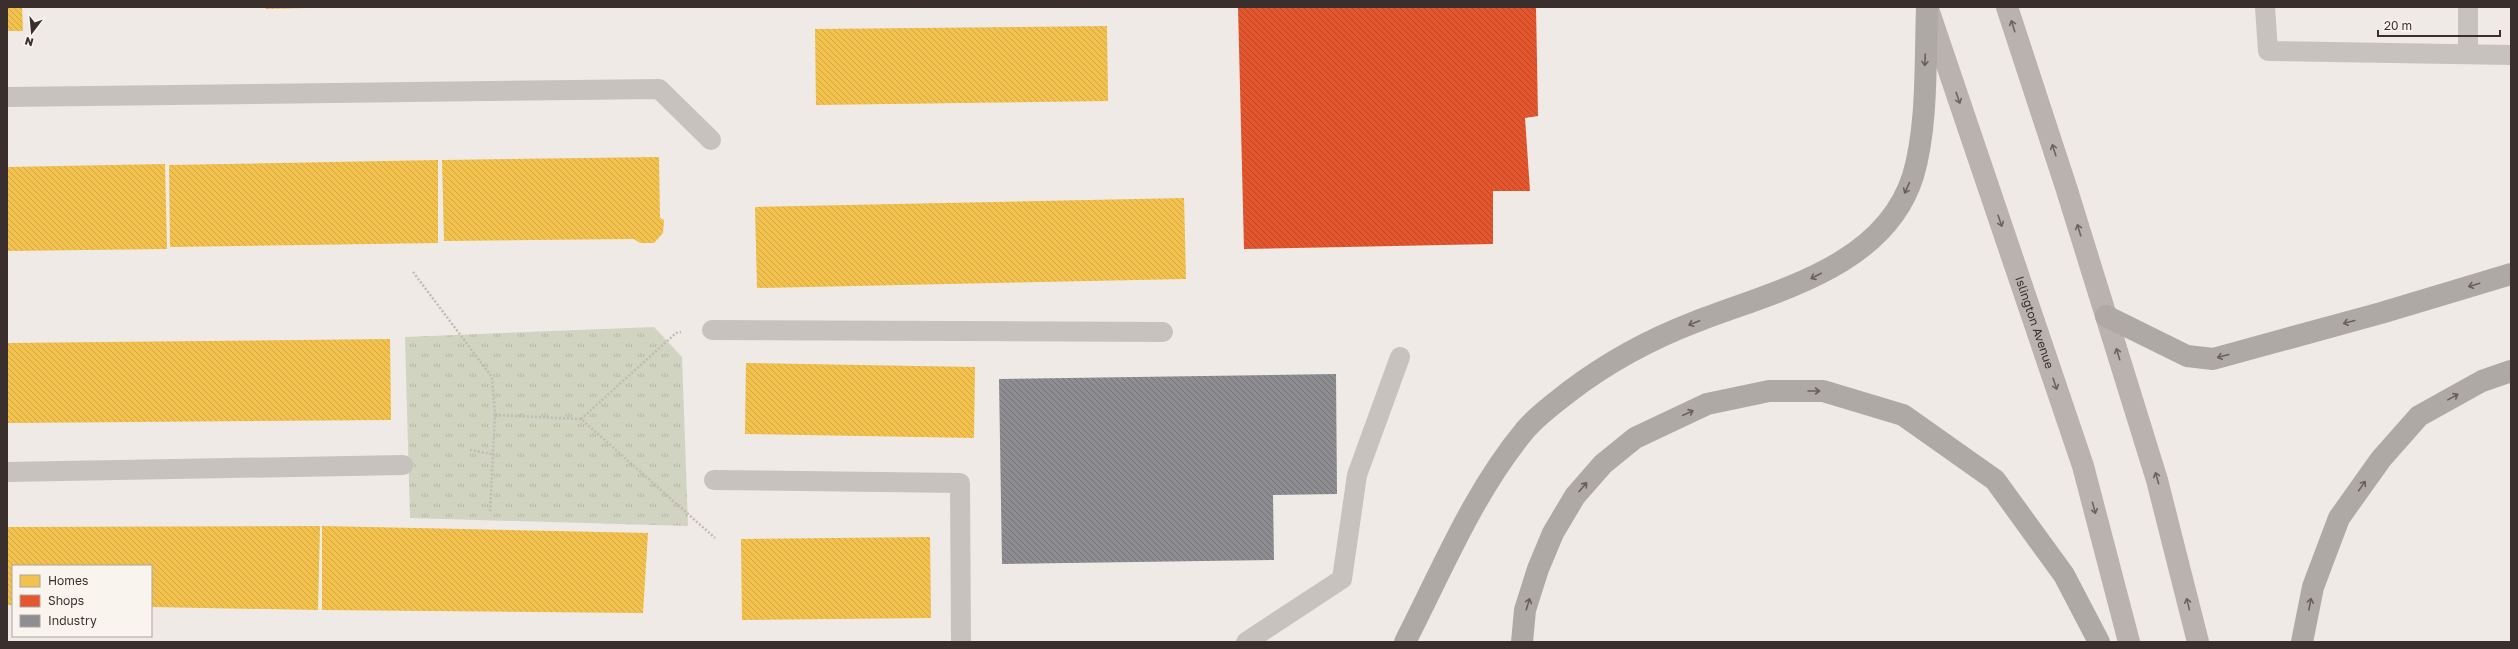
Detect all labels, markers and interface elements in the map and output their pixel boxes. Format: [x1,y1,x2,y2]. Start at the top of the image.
north arrow [12,12,52,52]
scale bar [2378,12,2500,38]
text: 20 m [2384,18,2412,33]
one-way arrow [2009,20,2016,33]
text: N [23,35,35,49]
one-way arrow [1921,53,1928,66]
one-way arrow [1955,91,1962,104]
one-way arrow [2049,144,2057,156]
one-way arrow [1903,182,1910,194]
one-way arrow [1996,214,2004,226]
one-way arrow [2075,224,2082,237]
one-way arrow [1810,273,1822,281]
street label: Islington Avenue [2012,274,2057,371]
one-way arrow [2467,282,2480,289]
one-way arrow [2343,318,2356,326]
one-way arrow [1689,319,1701,327]
one-way arrow [2114,348,2121,361]
one-way arrow [2217,353,2230,360]
one-way arrow [2052,377,2059,390]
one-way arrow [1807,387,1820,395]
one-way arrow [2447,392,2459,400]
one-way arrow [1681,409,1693,416]
one-way arrow [2153,472,2160,485]
one-way arrow [2357,481,2366,492]
one-way arrow [1579,482,1588,492]
one-way arrow [2091,501,2098,514]
legend [12,565,152,637]
text: Homes [48,573,88,588]
text: Shops [48,593,84,608]
one-way arrow [1524,598,1532,610]
one-way arrow [2184,598,2192,611]
one-way arrow [2306,598,2314,611]
text: Industry [48,613,97,628]

